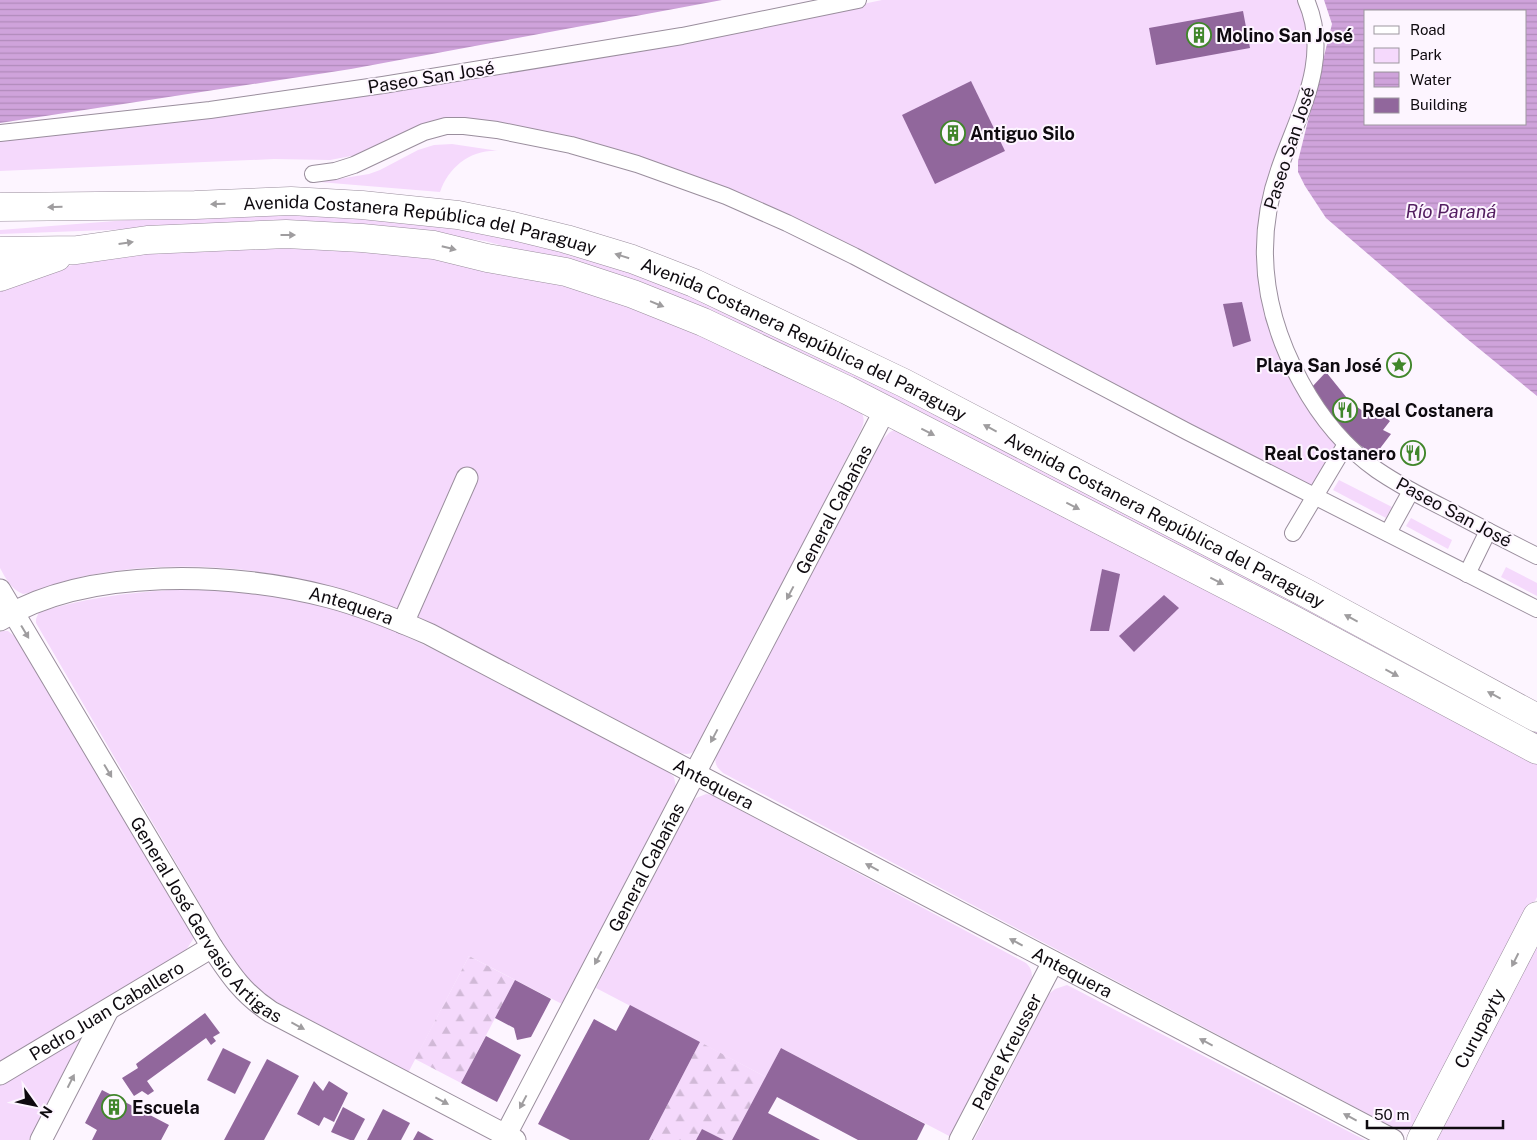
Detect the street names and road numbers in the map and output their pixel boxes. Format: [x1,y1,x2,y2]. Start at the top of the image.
street label: Paseo San José [366,57,496,97]
street label: Paseo San José [1259,84,1319,212]
street label: Avenida Costanera República del Paraguay [243,190,600,258]
street label: Avenida Costanera República del Paraguay [638,253,971,425]
street label: Avenida Costanera República del Paraguay [1002,427,1329,612]
street label: General Cabañas [791,441,876,577]
street label: Paseo San José [1393,473,1515,551]
street label: Antequera [307,582,397,628]
street label: Antequera [670,754,758,813]
street label: General Cabañas [603,799,688,935]
street label: General José Gervasio Artigas [126,813,286,1026]
street label: Antequera [1029,942,1116,1001]
street label: Pedro Juan Caballero [25,956,187,1065]
street label: Curupayty [1450,984,1508,1072]
street label: Padre Kreusser [967,989,1045,1113]

